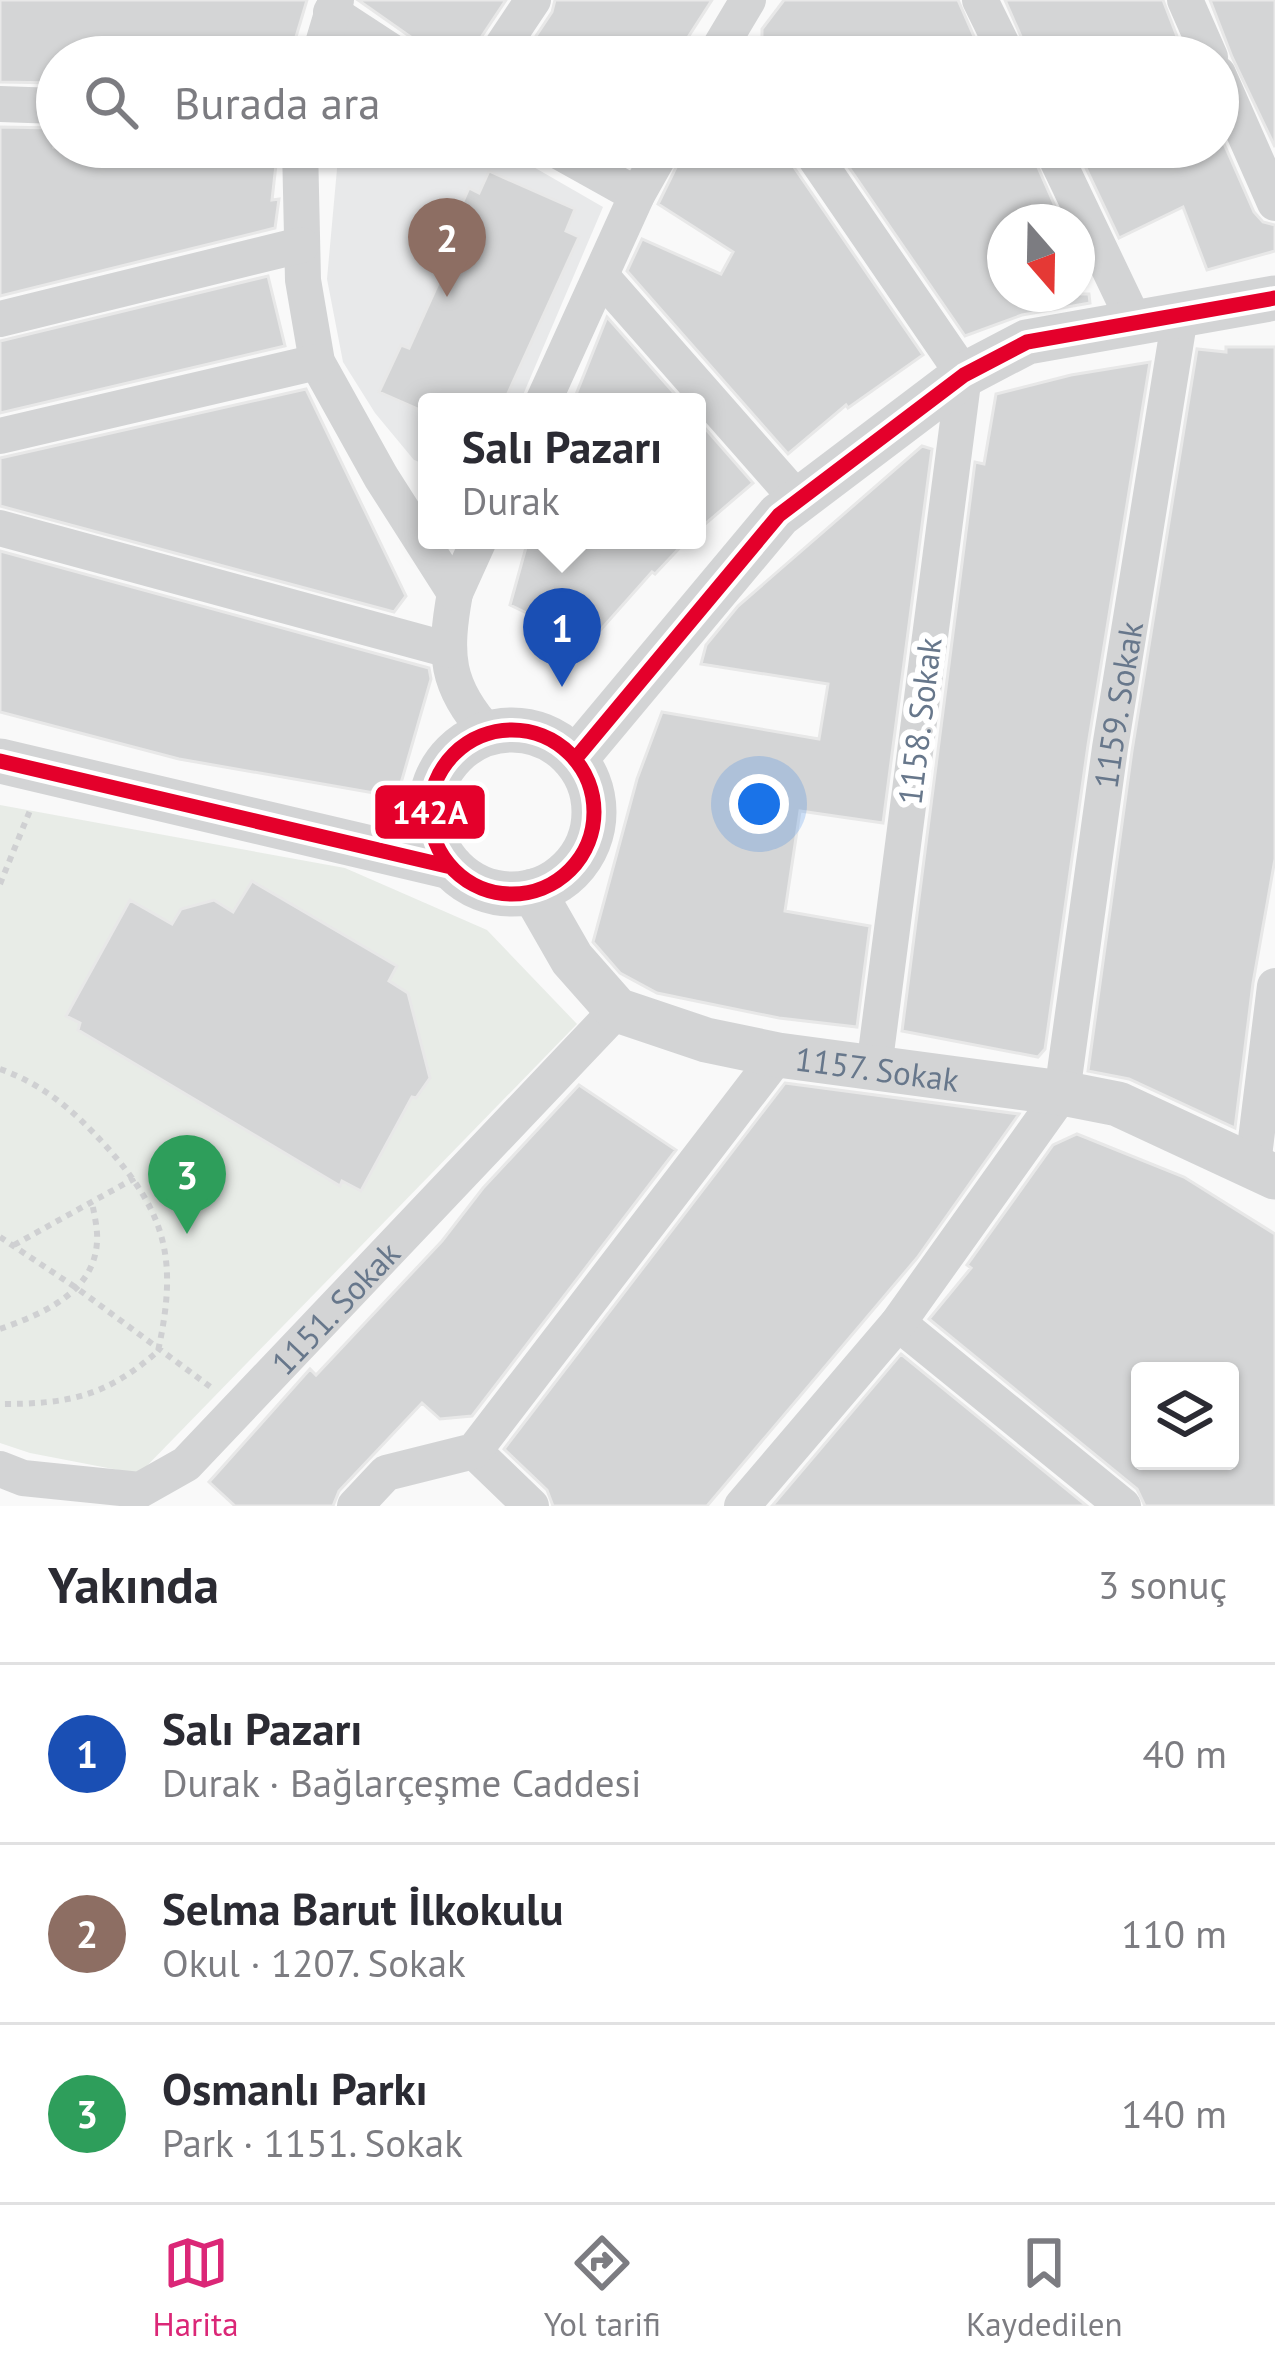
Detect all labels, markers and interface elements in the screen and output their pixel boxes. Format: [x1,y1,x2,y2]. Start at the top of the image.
search box [36,36,1239,168]
icon: search [78,69,144,135]
text: Burada ara [174,73,381,131]
pin: 2 [408,198,486,297]
north arrow [987,204,1095,312]
popup [418,393,706,549]
text: Salı Pazarı [462,417,662,475]
text: Durak [462,475,560,526]
pin: 1 [523,588,601,687]
street label: 1159. Sokak [1083,618,1152,791]
street label: 1158. Sokak [887,635,951,807]
your location [729,774,789,834]
line badge: 142A [373,783,487,841]
text: 142A [392,790,468,833]
street label: 1157. Sokak [793,1036,962,1101]
pin: 3 [148,1135,226,1234]
street label: 1151. Sokak [261,1231,408,1383]
map controls [1131,1362,1239,1470]
button: layers [1131,1362,1239,1470]
text: Yakında [48,1551,219,1617]
text: 3 sonuç [1098,1559,1227,1610]
text: Salı Pazarı [162,1699,362,1757]
text: 1 [76,1728,98,1779]
text: 40 m [1142,1728,1227,1779]
text: Durak · Bağlarçeşme Caddesi [162,1757,641,1808]
text: Selma Barut İlkokulu [162,1879,563,1937]
text: 2 [76,1908,98,1959]
text: 110 m [1121,1908,1227,1959]
text: Okul · 1207. Sokak [162,1937,466,1988]
text: Osmanlı Parkı [162,2059,428,2117]
text: 3 [76,2088,98,2139]
text: 140 m [1121,2088,1227,2139]
text: Park · 1151. Sokak [162,2117,463,2168]
tab: Harita [153,2230,239,2345]
tab: Yol tarifi [544,2230,661,2345]
tab: Kaydedilen [966,2230,1122,2345]

